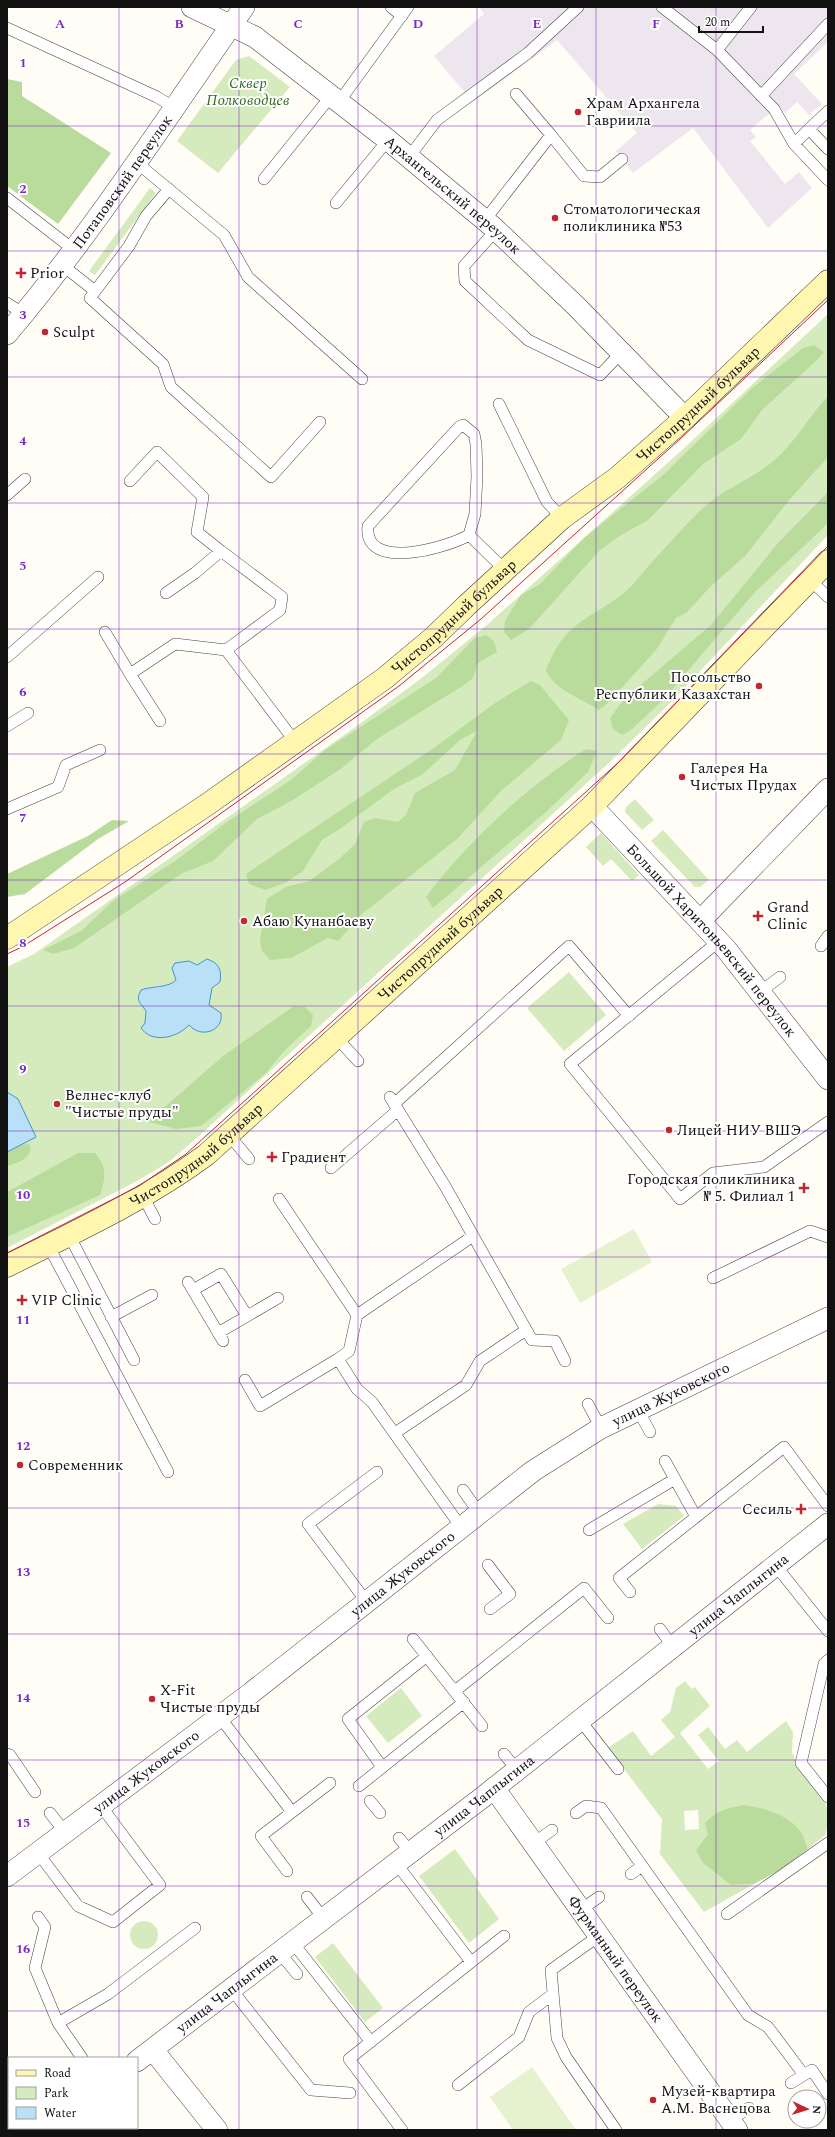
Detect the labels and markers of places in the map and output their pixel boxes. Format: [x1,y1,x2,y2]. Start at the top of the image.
place label: Храм Архангела Гавриила [586,92,700,132]
marker: Храм Архангела Гавриила [573,107,583,117]
place label: Стоматологическая поликлиника №53 [563,198,701,238]
marker: Стоматологическая поликлиника №53 [550,213,560,223]
place label: Prior [30,262,64,285]
marker: Prior [15,267,27,279]
place label: Sculpt [53,321,95,344]
marker: Sculpt [40,327,50,337]
place label: Посольство Республики Казахстан [595,666,751,706]
marker: Посольство Республики Казахстан [754,681,764,691]
place label: Галерея На Чистых Прудах [690,757,798,797]
marker: Галерея На Чистых Прудах [677,772,687,782]
place label: Grand Clinic [767,896,809,936]
place label: Абаю Кунанбаеву [252,910,374,933]
marker: Grand Clinic [752,910,764,922]
marker: Абаю Кунанбаеву [239,916,249,926]
place label: Велнес-клуб "Чистые пруды" [65,1084,179,1124]
marker: Велнес-клуб "Чистые пруды" [52,1099,62,1109]
place label: Лицей НИУ ВШЭ [677,1119,801,1142]
marker: Лицей НИУ ВШЭ [664,1125,674,1135]
place label: Градиент [281,1146,346,1169]
marker: Градиент [266,1151,278,1163]
place label: Городская поликлиника № 5. Филиал 1 [627,1168,796,1208]
marker: Городская поликлиника № 5. Филиал 1 [798,1182,810,1194]
place label: VIP Clinic [31,1289,102,1312]
marker: VIP Clinic [16,1294,28,1306]
place label: Современник [28,1454,123,1477]
marker: Современник [15,1460,25,1470]
place label: Сесиль [742,1498,792,1521]
marker: Сесиль [795,1503,807,1515]
place label: X-Fit Чистые пруды [160,1679,260,1719]
marker: X-Fit Чистые пруды [147,1694,157,1704]
place label: Музей-квартира А.М. Васнецова [661,2080,776,2120]
marker: Музей-квартира А.М. Васнецова [648,2095,658,2105]

